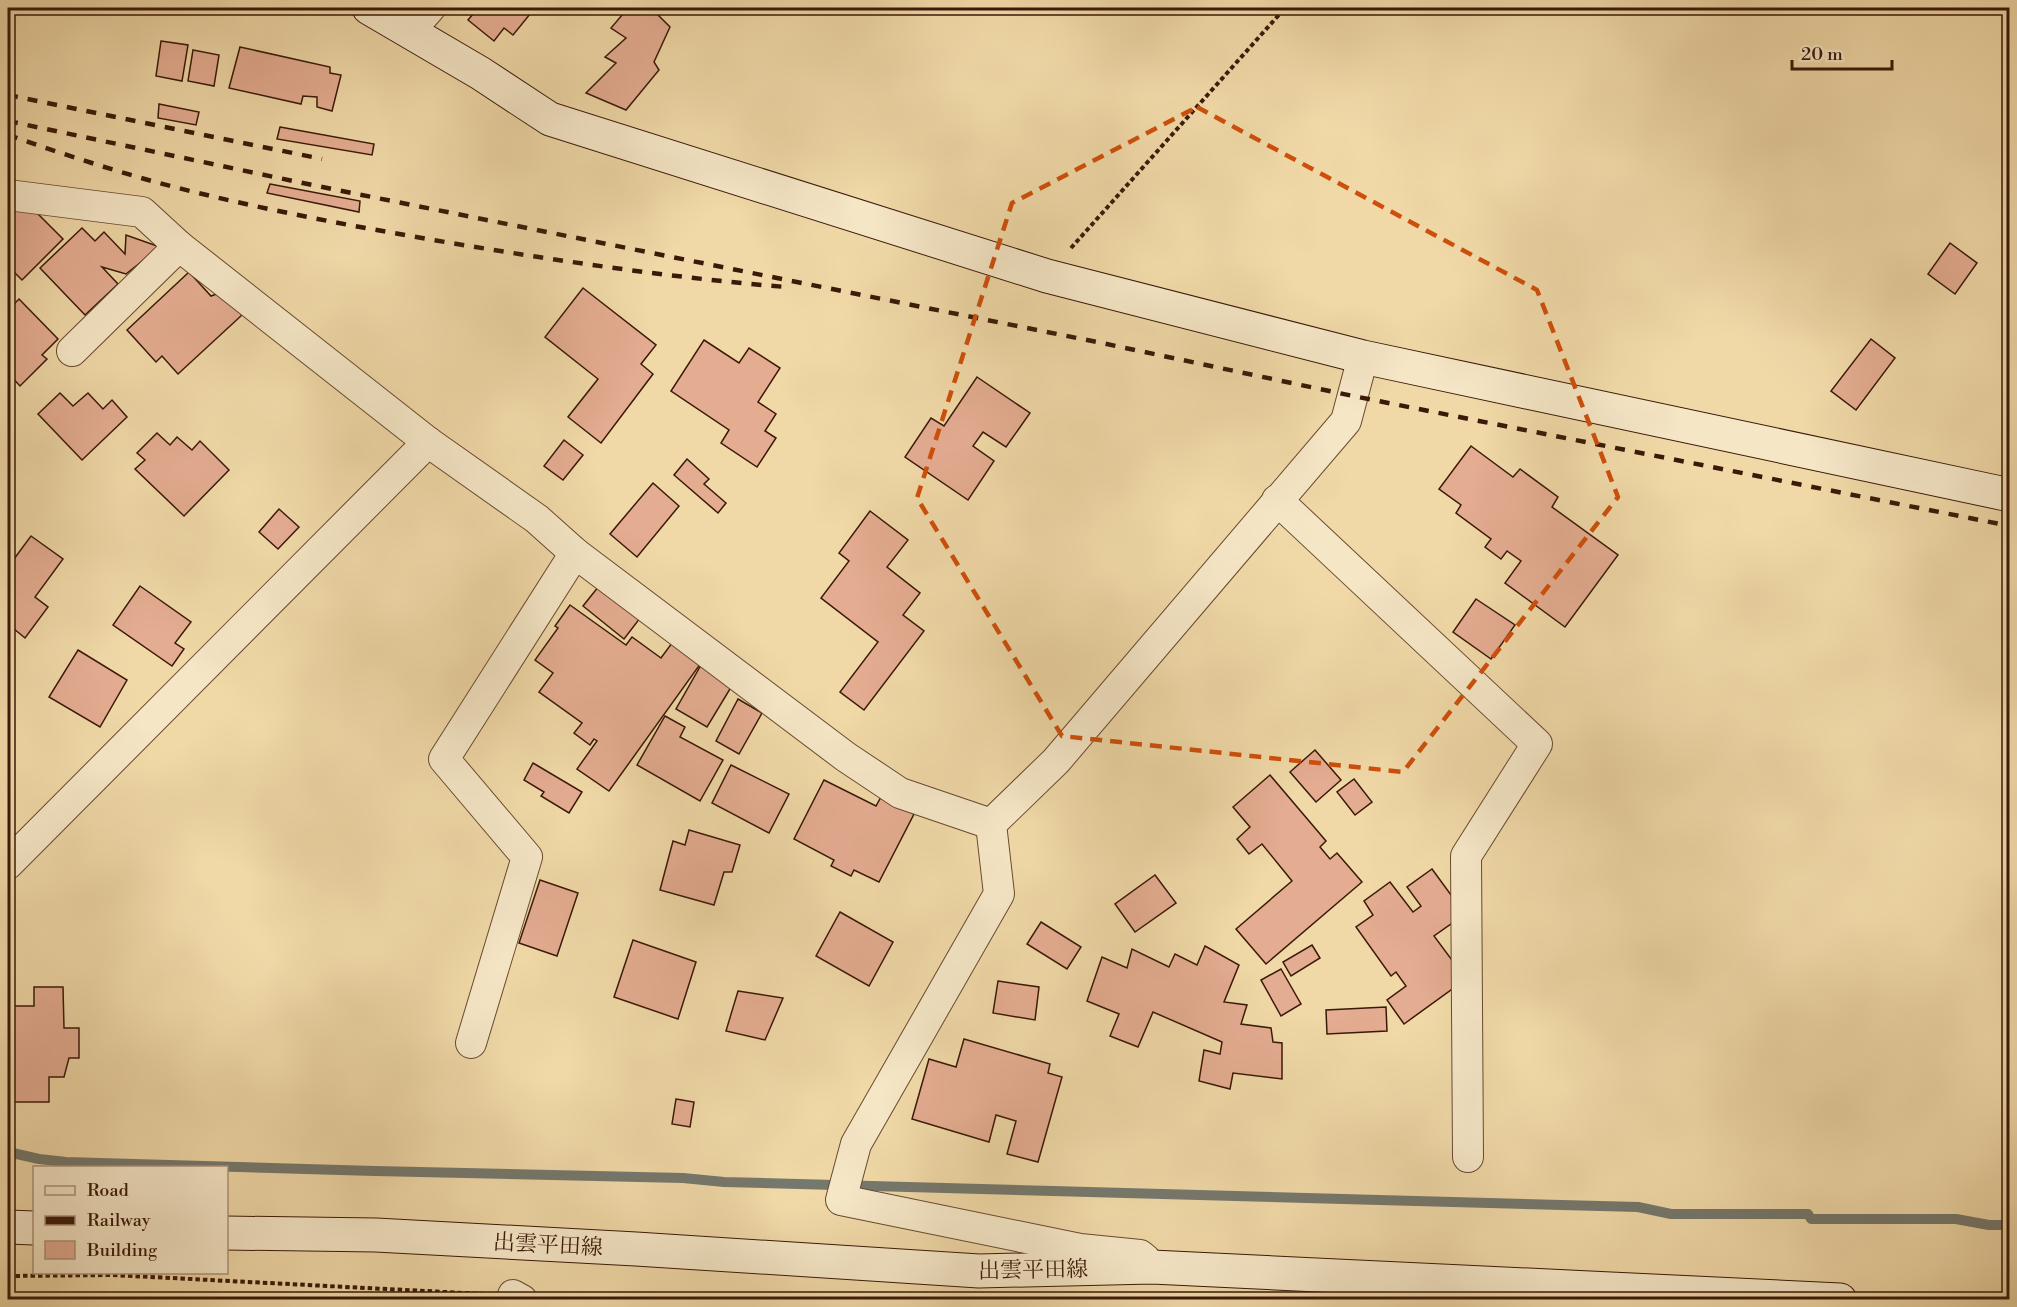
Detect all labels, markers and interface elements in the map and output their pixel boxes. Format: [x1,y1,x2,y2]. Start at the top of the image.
scale bar [1792,33,1892,71]
text: 20 m [1801,43,1843,66]
legend [33,1166,228,1274]
text: Road [87,1179,130,1202]
text: Railway [87,1209,151,1232]
street label: 出雲平田線 [492,1229,604,1262]
text: Building [86,1239,158,1262]
street label: 出雲平田線 [978,1256,1088,1285]

